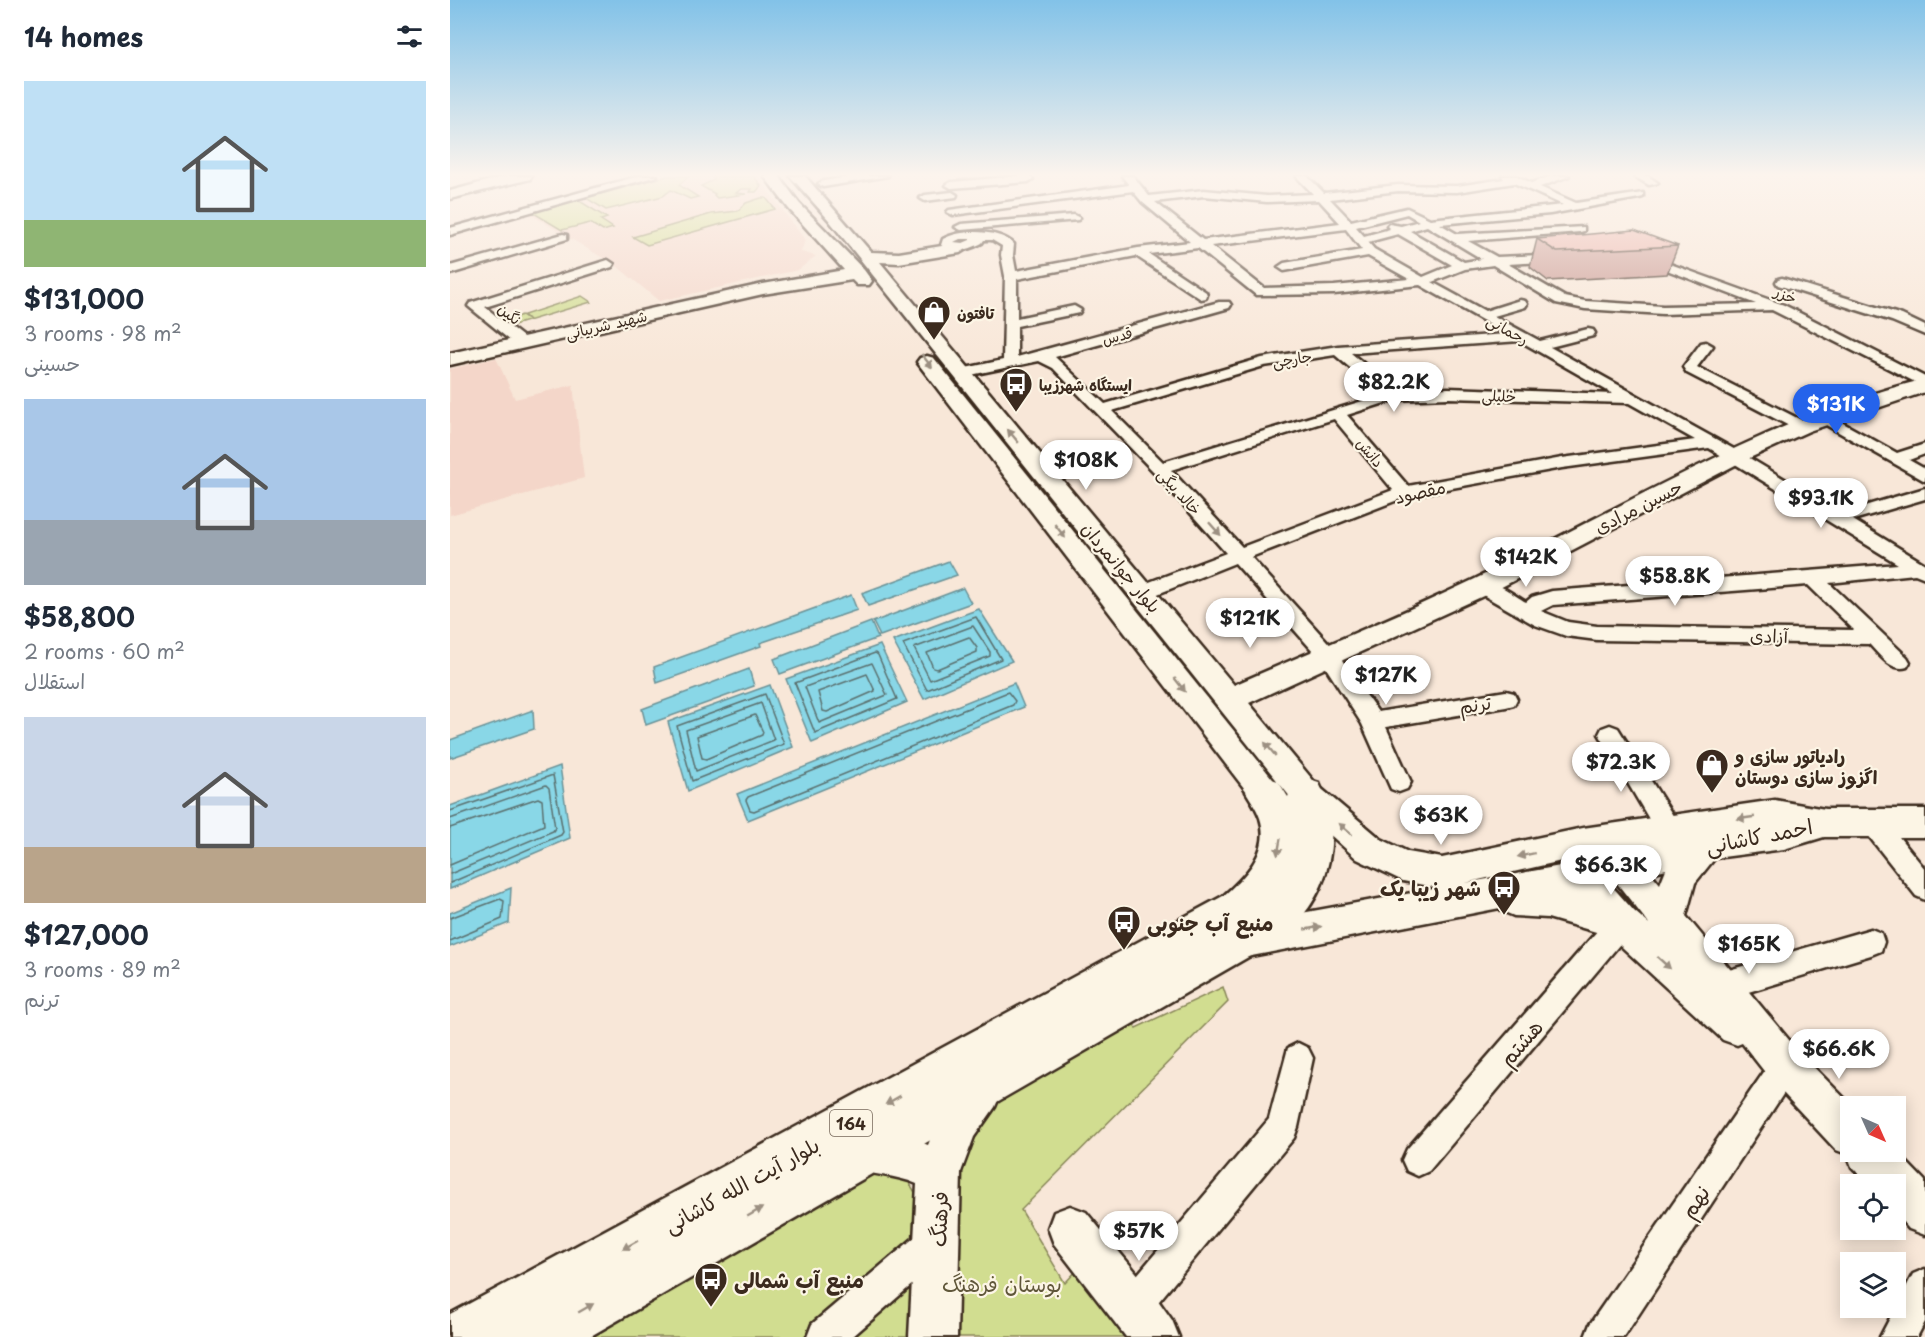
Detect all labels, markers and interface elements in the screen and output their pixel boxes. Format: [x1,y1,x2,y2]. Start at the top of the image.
text: 14 homes [24,17,143,56]
icon: filters [393,20,426,53]
icon: home [171,120,279,228]
text: $131,000 [24,279,144,318]
street label: خزر [1770,279,1801,309]
shop icon: تافتون [916,294,952,341]
street label: نگین [493,296,527,330]
place label: تافتون [957,301,995,324]
street label: شهید شربیانی [563,303,649,345]
street label: رحمانی [1483,308,1533,350]
text: 3 rooms · 98 m² [24,318,182,348]
street label: قدس [1099,320,1135,350]
street label: جارچی [1271,344,1313,372]
text: حسینی [24,348,80,378]
one-way arrow [920,354,932,369]
pin: $82.2K [1345,362,1443,413]
bus stop icon: ایستگاه شهرزیبا [998,366,1034,413]
text: $82.2K [1358,366,1430,396]
place label: ایستگاه شهرزیبا [1039,373,1132,396]
street label: خلیلی [1481,383,1517,407]
pin: $131K [1794,384,1878,435]
text: $131K [1807,388,1865,418]
one-way arrow [1007,429,1020,444]
street label: دانش [1352,432,1390,472]
icon: home [171,438,279,546]
pin: $108K [1044,440,1128,491]
text: $108K [1054,444,1118,474]
street label: خالد بیگی [1153,463,1207,519]
street label: مقصود [1392,472,1448,510]
street label: حسین مرادی [1589,472,1687,540]
pin: $93.1K [1772,478,1870,529]
text: $93.1K [1788,482,1854,512]
street label: بلوار جوانمردان [1076,516,1168,618]
one-way arrow [1208,521,1222,536]
one-way arrow [1054,524,1066,539]
pin: $142K [1484,537,1568,588]
text: $142K [1494,541,1558,571]
pin: $58.8K [1626,556,1724,607]
text: $58.8K [1639,560,1711,590]
text: $58,800 [24,597,135,636]
pin: $121K [1208,598,1292,649]
text: $121K [1220,602,1280,632]
street label: آزادی [1750,621,1790,649]
text: 2 rooms · 60 m² [24,636,185,666]
pin: $127K [1344,655,1428,706]
text: $127K [1355,659,1417,689]
text: استقلال [24,666,85,696]
one-way arrow [1174,677,1186,692]
street label: ترنم [1457,688,1494,722]
one-way arrow [1264,741,1277,756]
pin: $72.3K [1572,742,1670,793]
place label: رادیاتور سازی و اگزوز سازی دوستان [1733,742,1877,790]
text: $72.3K [1586,746,1656,776]
shop icon: رادیاتور سازی و اگزوز سازی دوستان [1694,747,1730,794]
icon: home [171,756,279,864]
pin: $63K [1405,795,1477,846]
text: $63K [1414,799,1468,829]
street label: احمد کاشانی [1703,809,1815,861]
one-way arrow [1737,813,1756,822]
one-way arrow [1338,823,1353,836]
one-way arrow [1275,838,1284,857]
pin: $66.3K [1562,845,1660,896]
text: $66.3K [1575,849,1647,879]
one-way arrow [1517,850,1535,860]
bus stop icon: شهر زیبا یک [1486,869,1522,916]
place label: شهر زیبا یک [1380,871,1481,903]
bus stop icon: منبع آب جنوبی [1106,904,1142,951]
place label: منبع آب جنوبی [1147,906,1273,939]
text: $127,000 [24,915,149,954]
one-way arrow [1304,923,1323,932]
pin: $165K [1707,924,1791,975]
text: $165K [1717,928,1781,958]
text: 3 rooms · 89 m² [24,954,181,984]
one-way arrow [1657,956,1672,970]
text: ترنم [24,984,59,1014]
street label: هشتم [1490,1011,1551,1074]
pin: $66.6K [1790,1029,1888,1080]
text: $66.6K [1802,1033,1876,1063]
one-way arrow [884,1095,901,1105]
north arrow [1840,1096,1906,1162]
map controls [1840,1096,1906,1318]
road number: 164 [830,1110,872,1136]
street label: بلوار آیت الله کاشانی [657,1128,825,1240]
button: locate [1840,1174,1906,1240]
street label: نهم [1671,1178,1718,1225]
street label: فرهنگ [921,1191,955,1247]
one-way arrow [747,1207,764,1217]
pin: $57K [1103,1211,1175,1262]
text: $57K [1113,1215,1165,1245]
one-way arrow [622,1240,639,1250]
button: layers [1840,1252,1906,1318]
bus stop icon: منبع آب شمالی [693,1261,729,1308]
place label: منبع آب شمالی [734,1263,864,1296]
park label: بوستان فرهنگ [942,1267,1062,1299]
one-way arrow [578,1303,595,1313]

